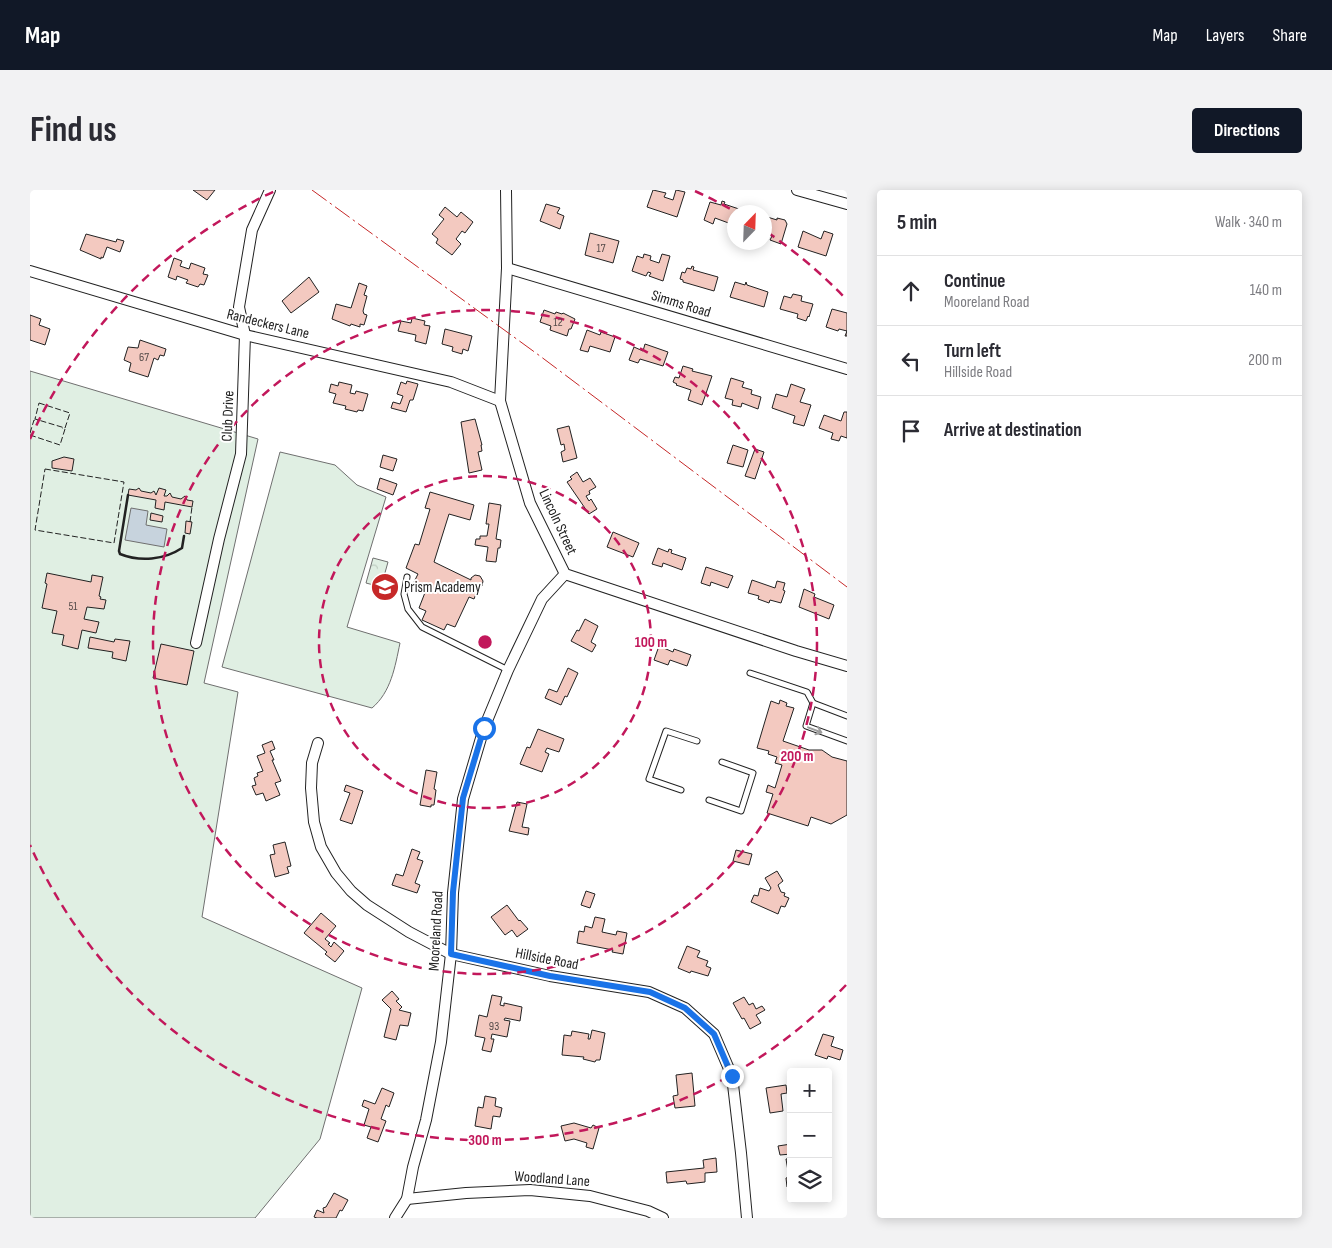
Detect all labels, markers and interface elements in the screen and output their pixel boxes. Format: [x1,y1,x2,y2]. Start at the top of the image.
text: Map [25,21,60,50]
text: Map [1153,25,1178,46]
text: Layers [1206,25,1245,46]
text: Share [1273,25,1307,46]
button: Directions [1192,108,1302,153]
text: Find us [30,109,117,152]
north arrow [727,205,772,250]
text: 5 min [897,210,937,235]
text: Walk · 340 m [1215,213,1282,232]
house number: 17 [597,241,606,256]
text: Continue [944,270,1005,293]
icon: ahead [897,277,925,305]
text: 140 m [1250,281,1282,300]
street label: Simms Road [649,286,713,322]
text: Mooreland Road [944,293,1029,312]
street label: Randeckers Lane [225,305,311,343]
house number: 12 [553,315,563,330]
text: Turn left [944,340,1001,363]
icon: left [897,347,925,375]
house number: 67 [139,350,149,365]
text: 200 m [1248,351,1282,370]
text: Hillside Road [944,363,1012,382]
street label: Club Drive [218,390,238,442]
icon: arrive [897,417,925,445]
text: Arrive at destination [944,419,1082,442]
street label: Lincoln Street [535,486,582,558]
school or university icon: Prism Academy [370,572,400,602]
place label: Prism Academy [404,578,481,597]
house number: 51 [68,599,78,614]
centre of rings [476,633,494,651]
text: 100 m [635,633,667,652]
route start [473,717,496,740]
one-way arrow [808,726,823,735]
text: 200 m [780,747,814,766]
street label: Mooreland Road [424,891,448,971]
street label: Hillside Road [514,944,580,974]
house number: 93 [489,1019,499,1034]
route end [721,1065,744,1088]
map controls [787,1068,832,1203]
button: + [787,1068,832,1113]
button: − [787,1113,832,1158]
text: 300 m [468,1131,502,1150]
button: layers [787,1158,832,1203]
street label: Woodland Lane [514,1167,590,1191]

